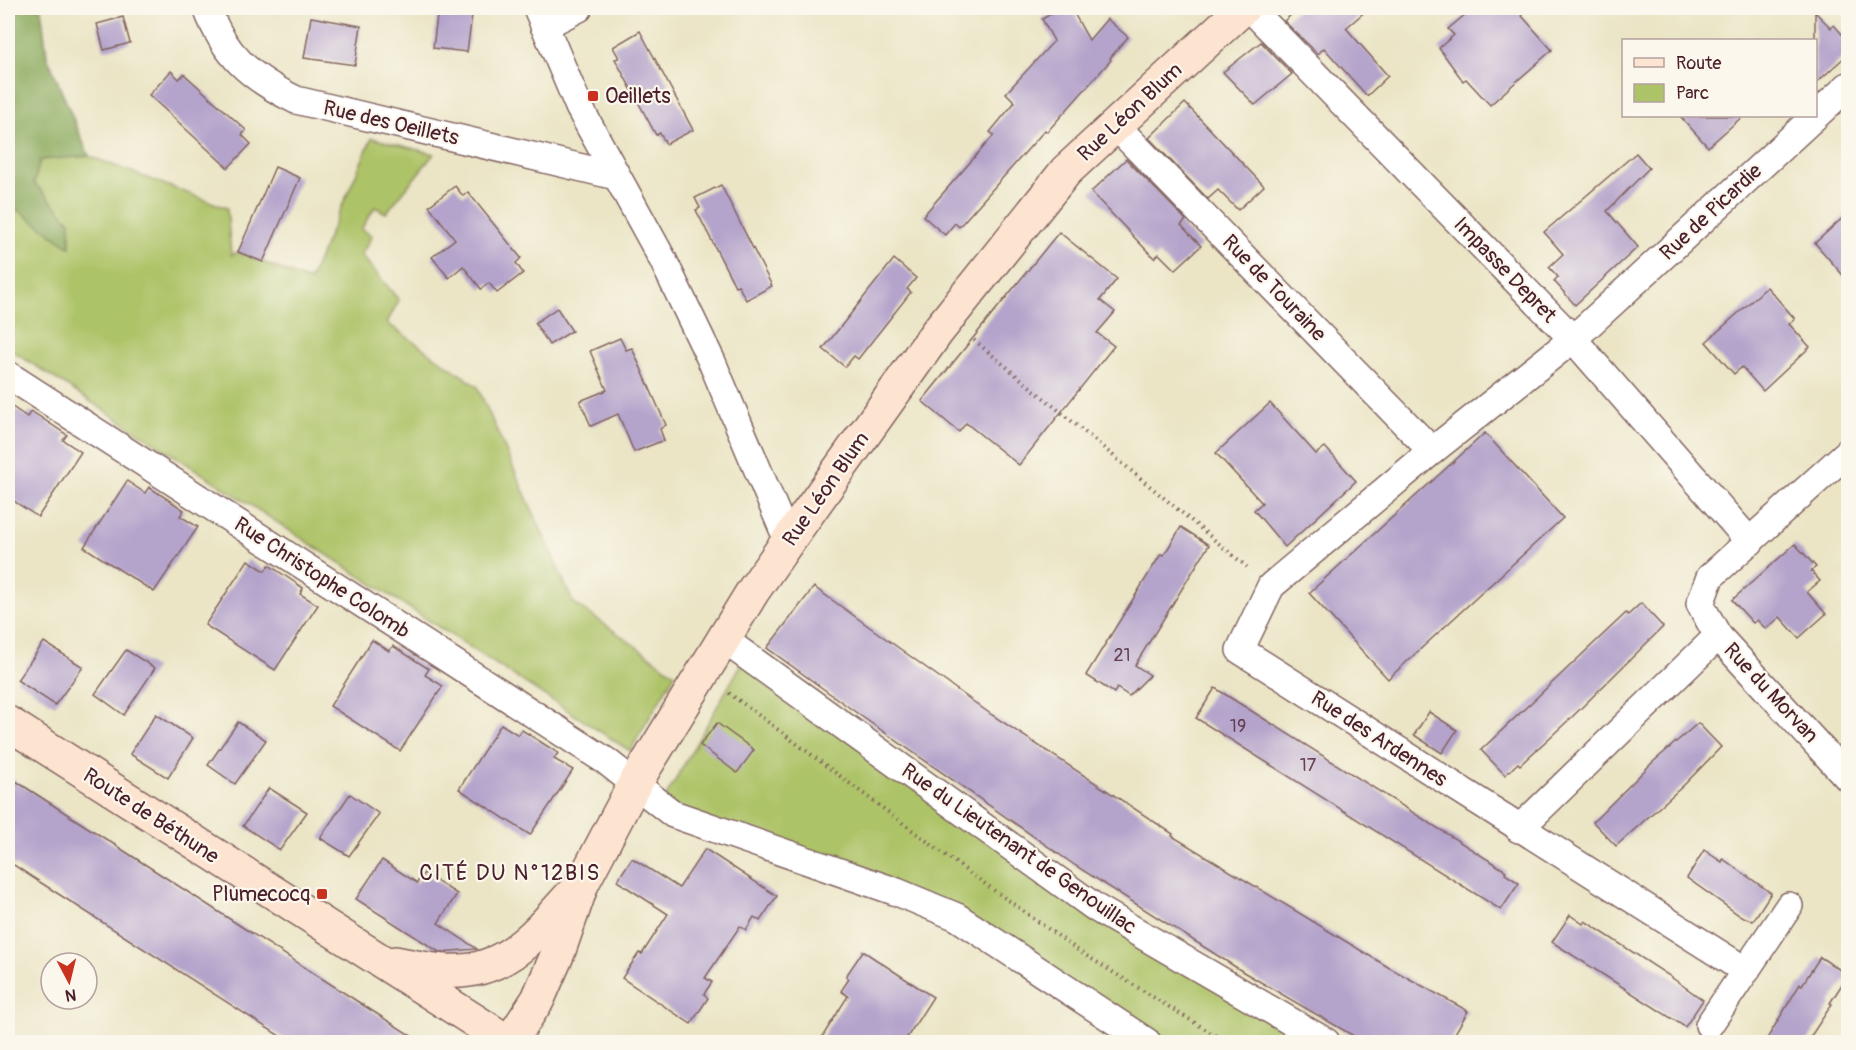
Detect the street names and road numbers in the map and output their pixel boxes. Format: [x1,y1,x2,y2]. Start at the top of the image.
street label: Rue Léon Blum [1072,57,1188,167]
street label: Rue des Oeillets [321,94,462,152]
street label: Rue de Picardie [1654,157,1768,266]
street label: Impasse Depret [1448,211,1563,329]
street label: Rue de Touraine [1216,229,1332,348]
street label: Rue Léon Blum [777,427,875,551]
street label: Rue Christophe Colomb [229,511,415,645]
street label: Rue du Morvan [1718,637,1824,749]
street label: Rue des Ardennes [1306,685,1453,793]
street label: Rue du Lieutenant de Genouillac [896,757,1142,941]
street label: Route de Béthune [78,762,225,870]

